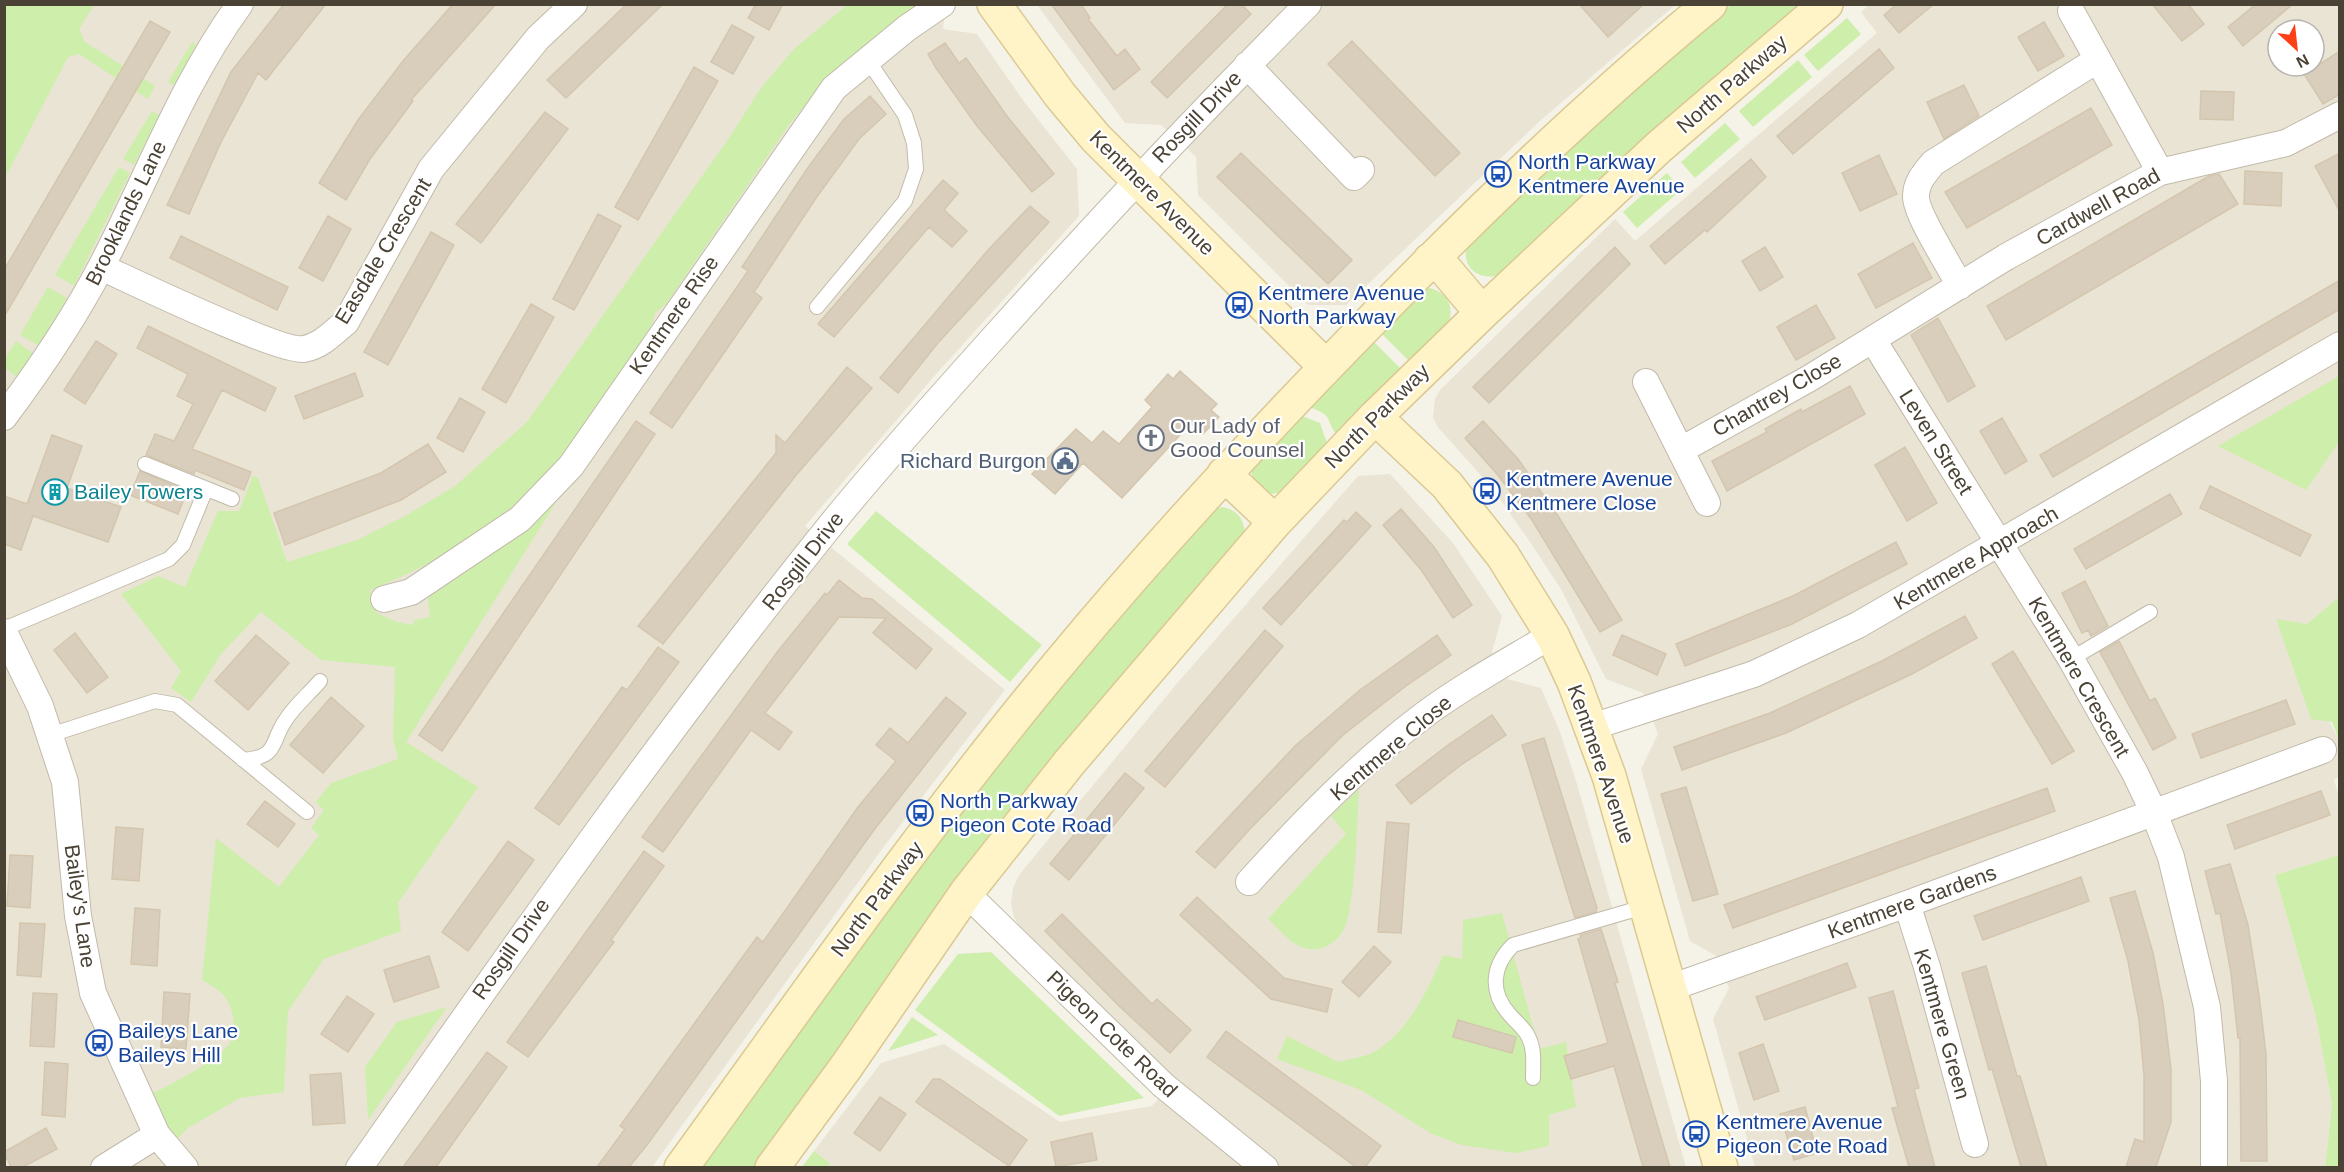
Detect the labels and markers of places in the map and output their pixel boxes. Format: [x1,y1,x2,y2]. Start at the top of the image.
place label: North Parkway Kentmere Avenue [1518,150,1685,197]
bus stop icon: North Parkway Kentmere Avenue [1483,159,1513,189]
place label: Kentmere Avenue North Parkway [1258,281,1425,328]
bus stop icon: Kentmere Avenue North Parkway [1224,290,1254,320]
place label: Our Lady of Good Counsel [1170,414,1304,461]
church icon: Our Lady of Good Counsel [1136,423,1166,453]
public building icon: Richard Burgon [1050,446,1080,476]
place label: Richard Burgon [900,449,1046,472]
place label: Kentmere Avenue Kentmere Close [1506,467,1673,514]
bus stop icon: Kentmere Avenue Kentmere Close [1472,476,1502,506]
building icon: Bailey Towers [40,477,70,507]
place label: Bailey Towers [74,480,203,503]
place label: North Parkway Pigeon Cote Road [940,789,1112,836]
bus stop icon: North Parkway Pigeon Cote Road [905,798,935,828]
place label: Baileys Lane Baileys Hill [118,1019,238,1066]
bus stop icon: Baileys Lane Baileys Hill [84,1028,114,1058]
place label: Kentmere Avenue Pigeon Cote Road [1716,1110,1888,1157]
bus stop icon: Kentmere Avenue Pigeon Cote Road [1681,1119,1711,1149]

